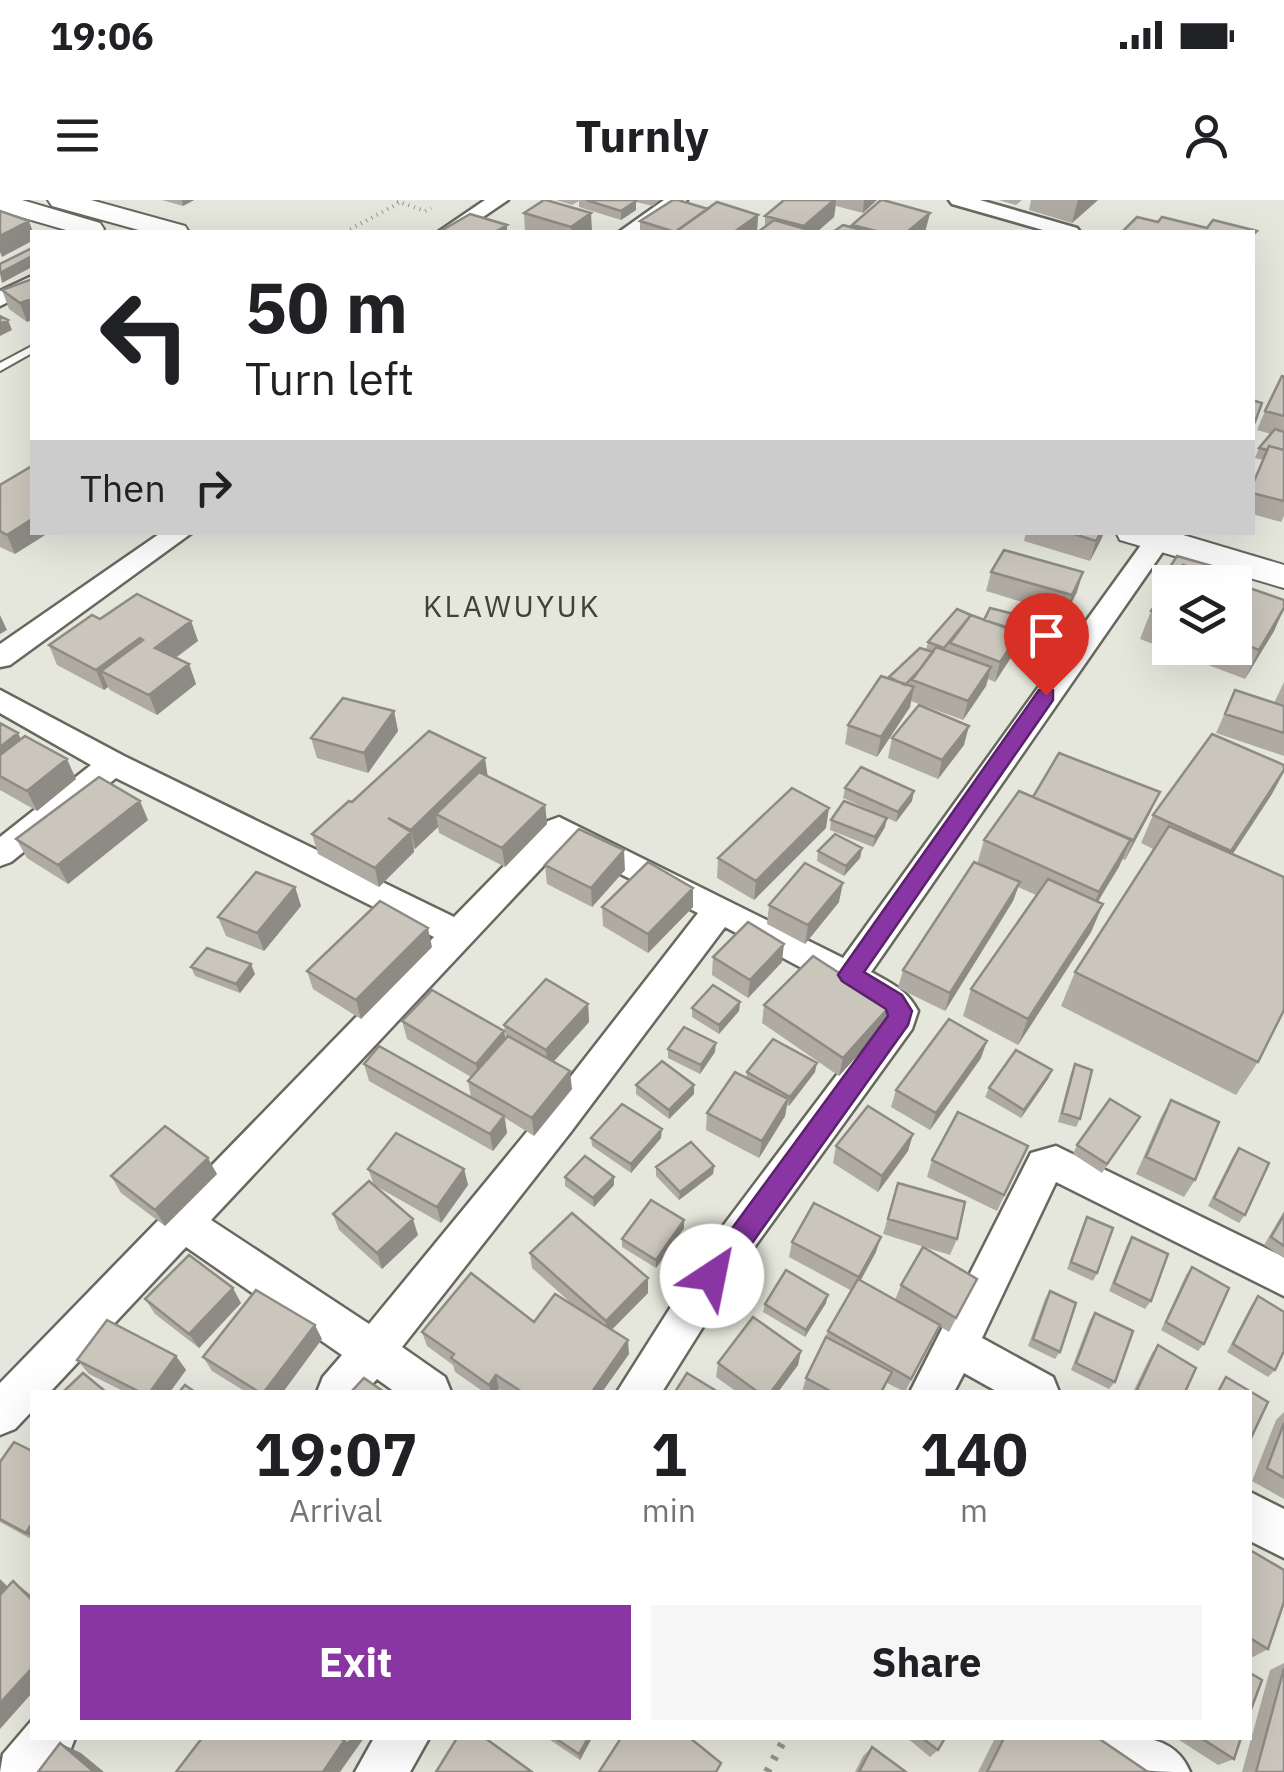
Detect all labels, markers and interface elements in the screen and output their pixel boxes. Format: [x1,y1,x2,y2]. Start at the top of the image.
text: 19:06 [50,11,154,60]
text: Turnly [575,106,709,164]
icon: menu [50,108,105,163]
icon: person [1179,108,1234,163]
text: 50 m [245,261,408,352]
icon: left [80,270,210,400]
text: Turn left [245,349,414,407]
icon: right [186,460,241,515]
text: Then [80,463,166,512]
map controls [1152,565,1252,665]
button: layers [1152,565,1252,665]
district label: KLAWUYUK [423,586,601,625]
pin [1004,593,1089,696]
icon: arrive [1019,608,1074,663]
position arrow [660,1224,764,1328]
text: 19:07 [254,1414,418,1493]
text: 1 [651,1414,687,1493]
text: 140 [920,1414,1028,1493]
text: Arrival [289,1489,383,1531]
text: min [642,1489,696,1531]
text: m [960,1489,988,1531]
button: Exit [80,1605,631,1720]
button: Share [651,1605,1202,1720]

